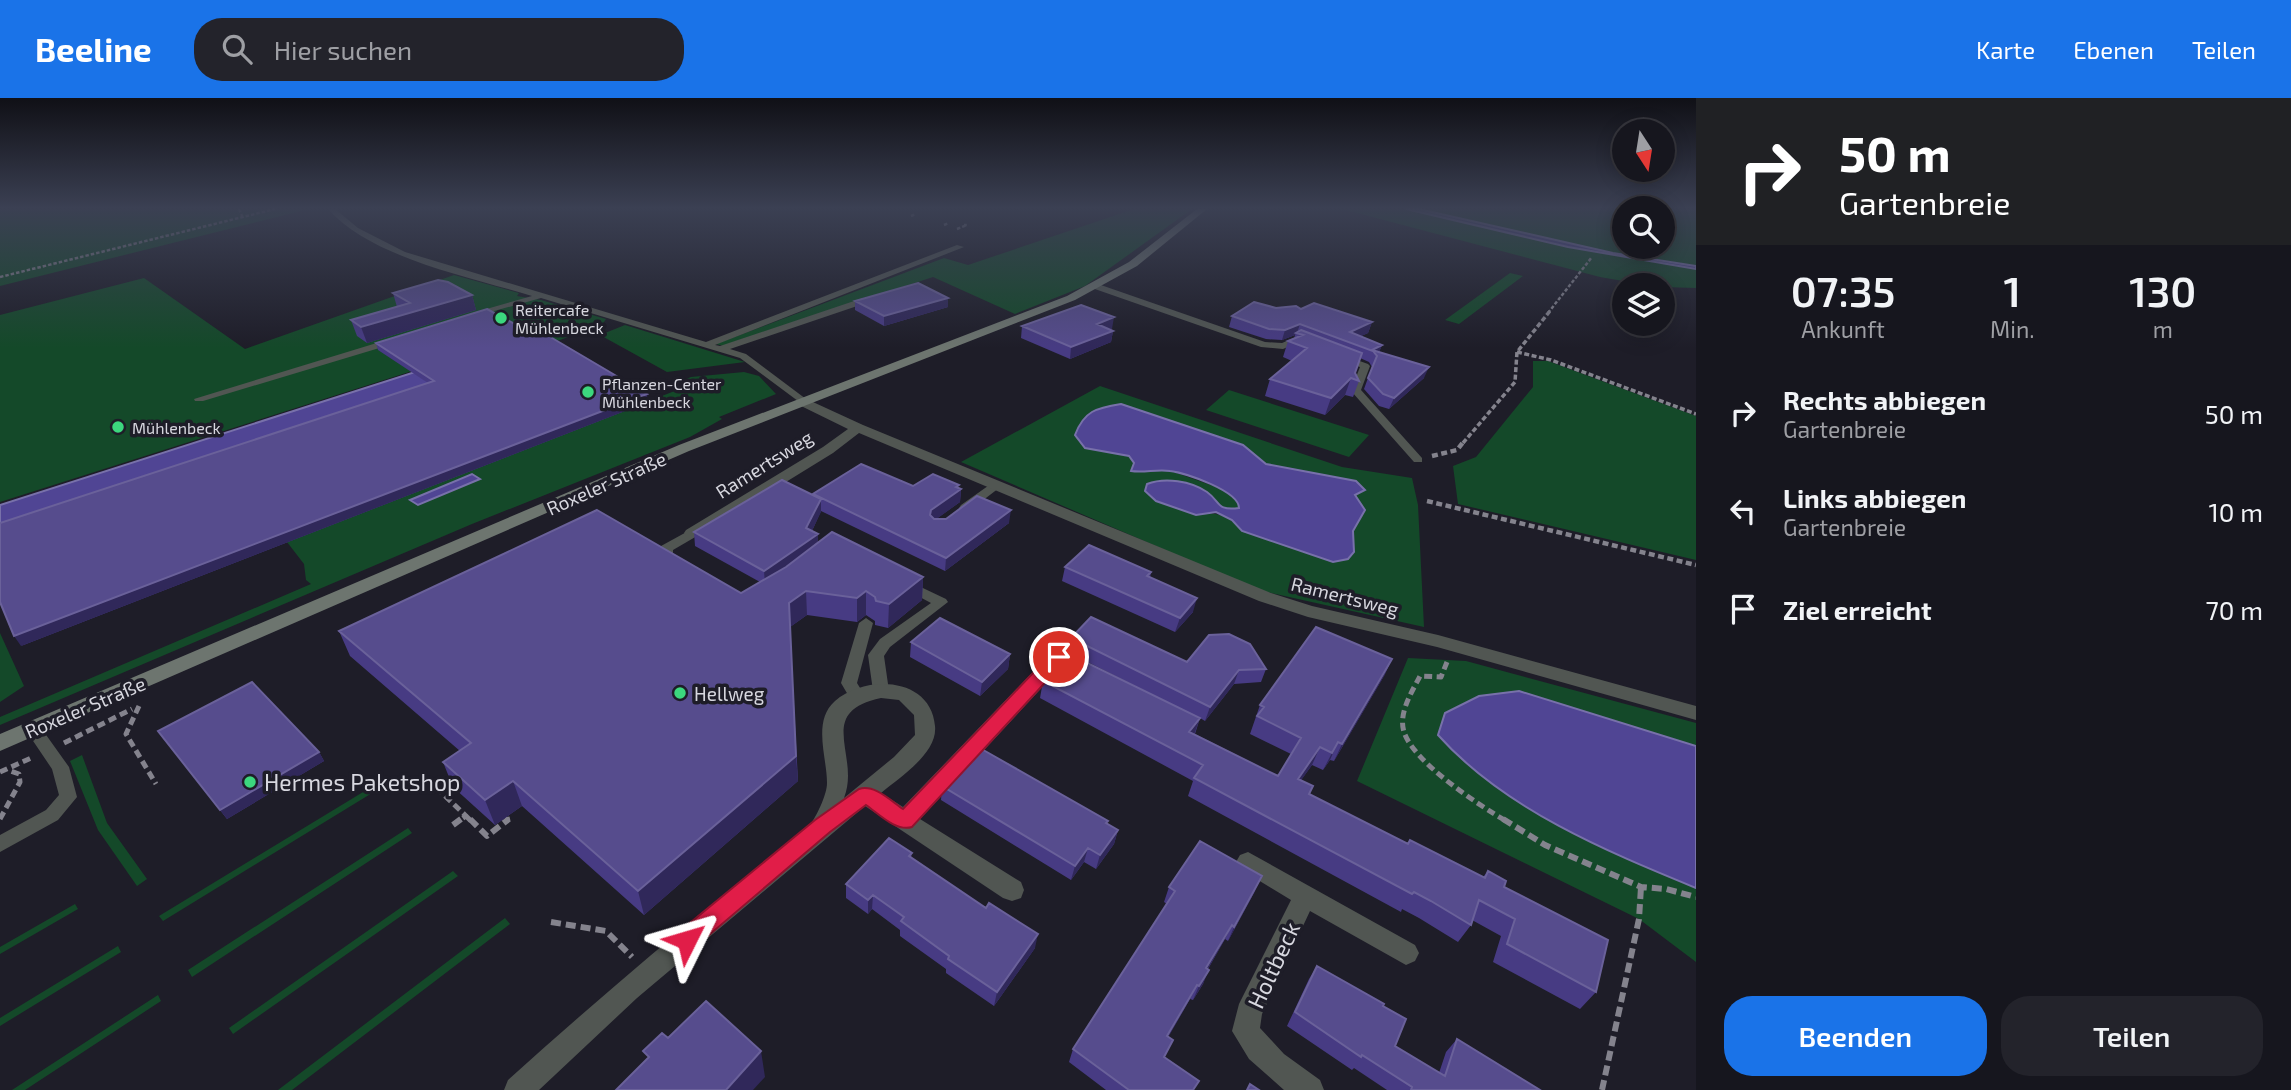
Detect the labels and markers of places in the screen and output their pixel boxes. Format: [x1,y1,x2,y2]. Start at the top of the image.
place label: Reitercafe Mühlenbeck [515,300,604,337]
marker: Reitercafe Mühlenbeck [493,310,509,326]
place label: Pflanzen-Center Mühlenbeck [602,374,722,411]
marker: Pflanzen-Center Mühlenbeck [580,384,596,400]
place label: Mühlenbeck [132,418,221,437]
marker: Mühlenbeck [110,419,126,435]
pin [1029,627,1089,687]
place label: Hellweg [694,682,765,705]
marker: Hellweg [672,685,688,701]
place label: Hermes Paketshop [264,768,460,796]
marker: Hermes Paketshop [242,774,258,790]

